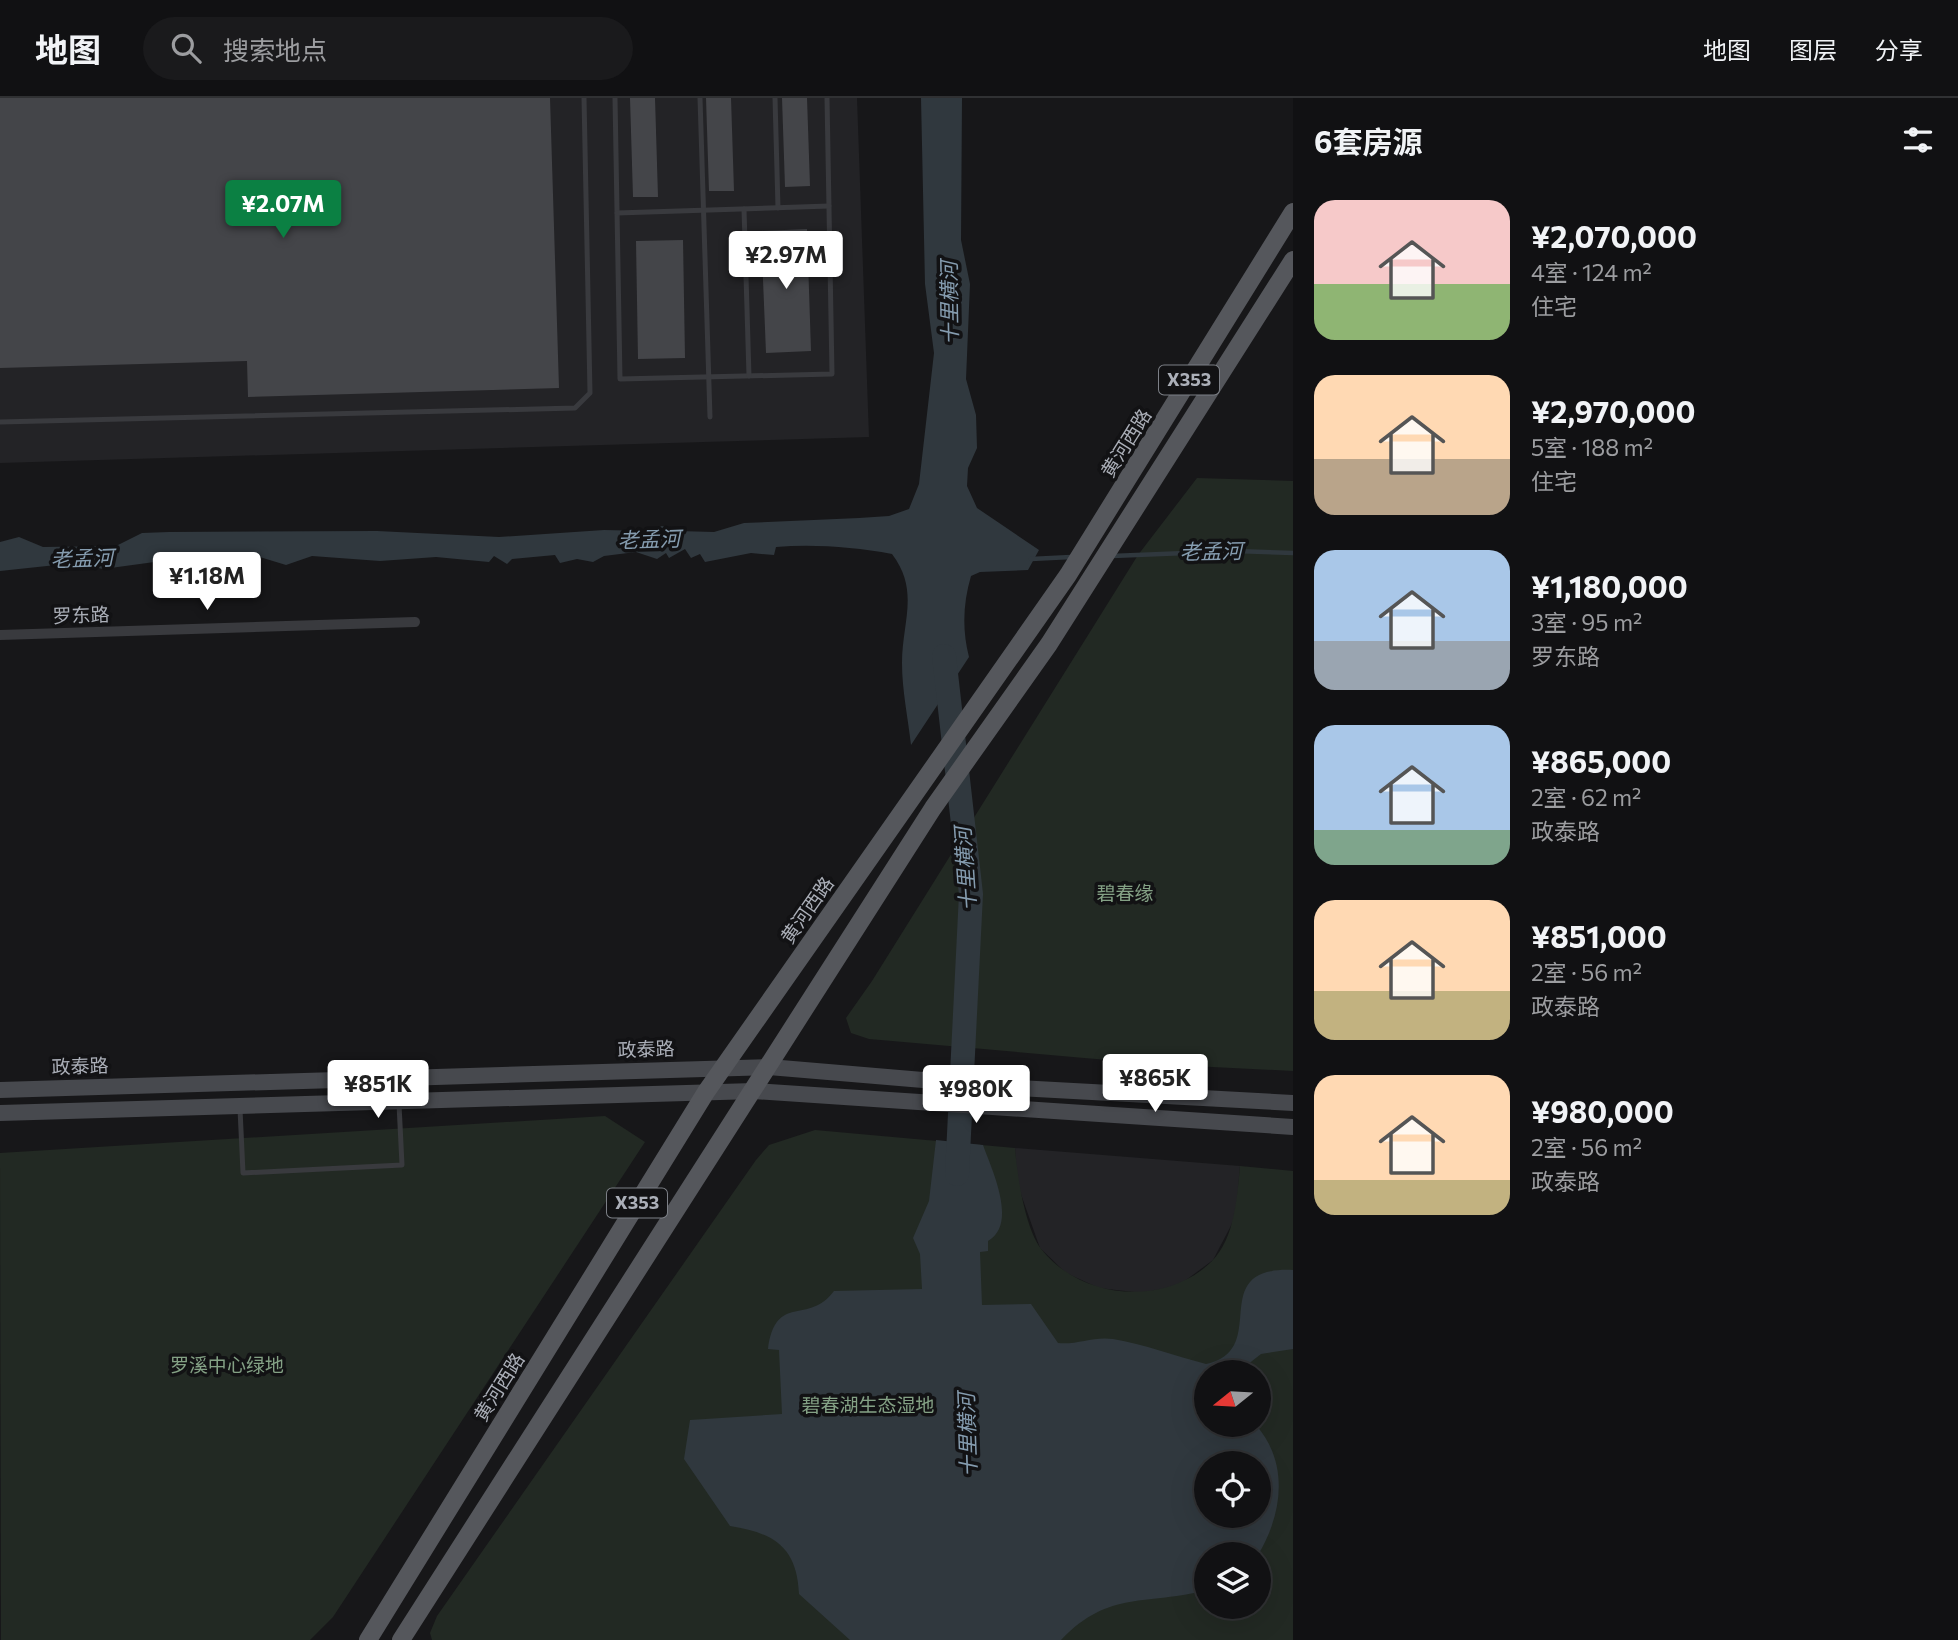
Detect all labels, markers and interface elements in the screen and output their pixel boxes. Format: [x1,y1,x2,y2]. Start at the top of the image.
search box [143,17,633,80]
text: 地图 [35,28,101,69]
icon: search [167,29,205,67]
text: 搜索地点 [223,34,327,65]
text: 地图 [1703,35,1751,64]
text: 图层 [1789,35,1837,64]
text: 分享 [1875,35,1923,64]
icon: filters [1899,121,1937,159]
text: 6套房源 [1314,122,1423,159]
pin: ¥2.07M [226,180,340,240]
text: ¥2.07M [241,189,325,217]
text: ¥2,070,000 [1531,217,1697,254]
icon: home [1370,228,1454,312]
pin: ¥2.97M [729,232,843,291]
text: ¥2.97M [745,240,827,268]
water label: 十里横河 [935,257,962,345]
text: 4室 · 124 m² [1531,258,1652,286]
text: 住宅 [1531,292,1577,320]
road number: X353 [1159,366,1219,394]
text: ¥2,970,000 [1531,392,1695,429]
icon: home [1370,403,1454,487]
street label: 黄河西路 [1096,404,1155,481]
text: 5室 · 188 m² [1531,433,1653,461]
text: 住宅 [1531,467,1577,495]
water label: 老孟河 [617,525,685,552]
water label: 老孟河 [1179,537,1247,564]
water label: 老孟河 [50,544,118,571]
pin: ¥1.18M [150,552,264,612]
text: ¥1.18M [169,561,245,589]
text: ¥1,180,000 [1531,567,1688,604]
icon: home [1370,578,1454,662]
street label: 罗东路 [52,602,110,627]
text: 3室 · 95 m² [1531,608,1642,636]
text: 罗东路 [1531,642,1600,670]
text: ¥865,000 [1531,742,1671,779]
icon: home [1370,753,1454,837]
text: 2室 · 62 m² [1531,783,1641,811]
text: 政泰路 [1531,817,1600,845]
water label: 十里横河 [949,822,980,912]
street label: 黄河西路 [775,872,838,947]
park label: 碧春缘 [1096,881,1154,904]
text: ¥851,000 [1531,917,1667,954]
icon: home [1370,928,1454,1012]
text: 2室 · 56 m² [1531,958,1642,986]
text: 政泰路 [1531,992,1600,1020]
street label: 政泰路 [617,1036,675,1061]
street label: 政泰路 [51,1053,109,1078]
pin: ¥865K [1106,1054,1204,1114]
pin: ¥851K [329,1060,427,1120]
text: ¥865K [1119,1063,1191,1091]
pin: ¥980K [927,1066,1025,1125]
text: ¥851K [344,1069,412,1097]
text: ¥980K [939,1074,1013,1102]
text: ¥980,000 [1531,1092,1674,1129]
icon: home [1370,1103,1454,1187]
text: 2室 · 56 m² [1531,1133,1642,1161]
text: 政泰路 [1531,1167,1600,1195]
road number: X353 [607,1188,667,1218]
street label: 黄河西路 [469,1348,528,1425]
park label: 罗溪中心绿地 [170,1353,284,1376]
north arrow [1194,1360,1270,1437]
map controls [1194,1360,1271,1619]
water label: 十里横河 [952,1389,980,1477]
park label: 碧春湖生态湿地 [801,1393,935,1416]
button: locate [1194,1451,1271,1528]
button: layers [1194,1542,1271,1619]

